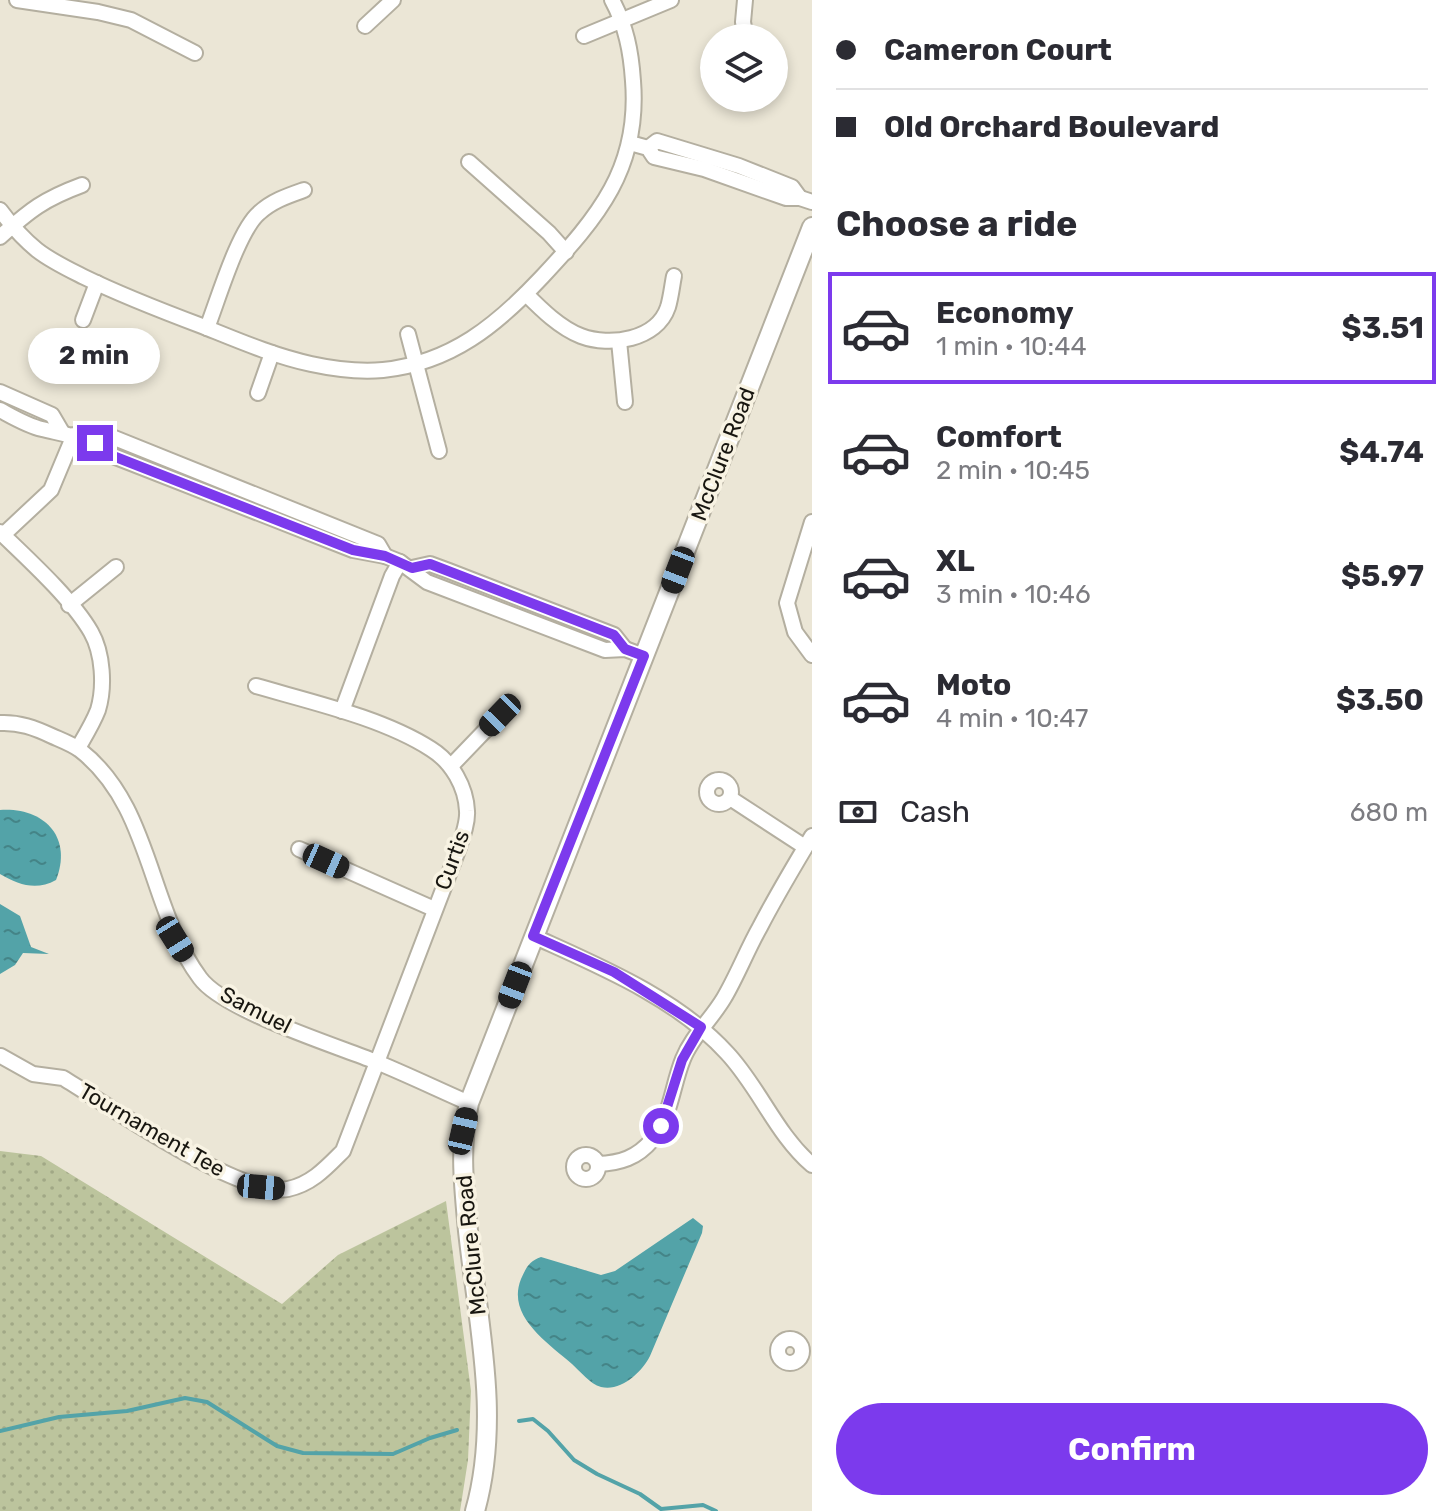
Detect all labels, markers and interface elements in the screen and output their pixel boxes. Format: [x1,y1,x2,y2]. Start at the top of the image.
map controls [700,24,788,112]
button: layers [700,24,788,112]
text: Cameron Court [884,32,1112,68]
text: Old Orchard Boulevard [884,109,1220,145]
text: Choose a ride [836,202,1077,245]
icon: car [840,292,912,364]
text: Economy [936,295,1074,331]
text: $3.51 [1342,310,1424,346]
callout: 2 min [29,327,161,383]
text: 1 min · 10:44 [936,331,1087,362]
text: 2 min [59,340,129,371]
street label: McClure Road [685,383,761,525]
icon: car [840,416,912,488]
text: Comfort [936,419,1062,455]
route end [77,425,113,461]
text: $4.74 [1339,434,1424,470]
text: 2 min · 10:45 [936,455,1090,486]
icon: car [840,540,912,612]
car [658,543,698,597]
text: XL [936,543,975,579]
text: $5.97 [1341,558,1424,594]
text: 3 min · 10:46 [936,579,1091,610]
icon: car [840,664,912,736]
text: Moto [936,667,1011,703]
text: $3.50 [1336,682,1424,718]
car [475,689,525,741]
text: 4 min · 10:47 [936,703,1088,734]
icon: cash [836,790,880,834]
text: Cash [900,794,970,830]
text: 680 m [1350,797,1428,828]
street label: Curtis [429,827,475,893]
car [299,840,353,882]
car [152,912,198,966]
car [495,958,535,1012]
street label: Samuel [216,981,296,1039]
street label: Tournament Tee [74,1077,230,1183]
car [446,1105,480,1157]
route start [643,1108,679,1144]
car [236,1173,286,1201]
street label: McClure Road [450,1174,492,1316]
button: Confirm [836,1403,1428,1495]

